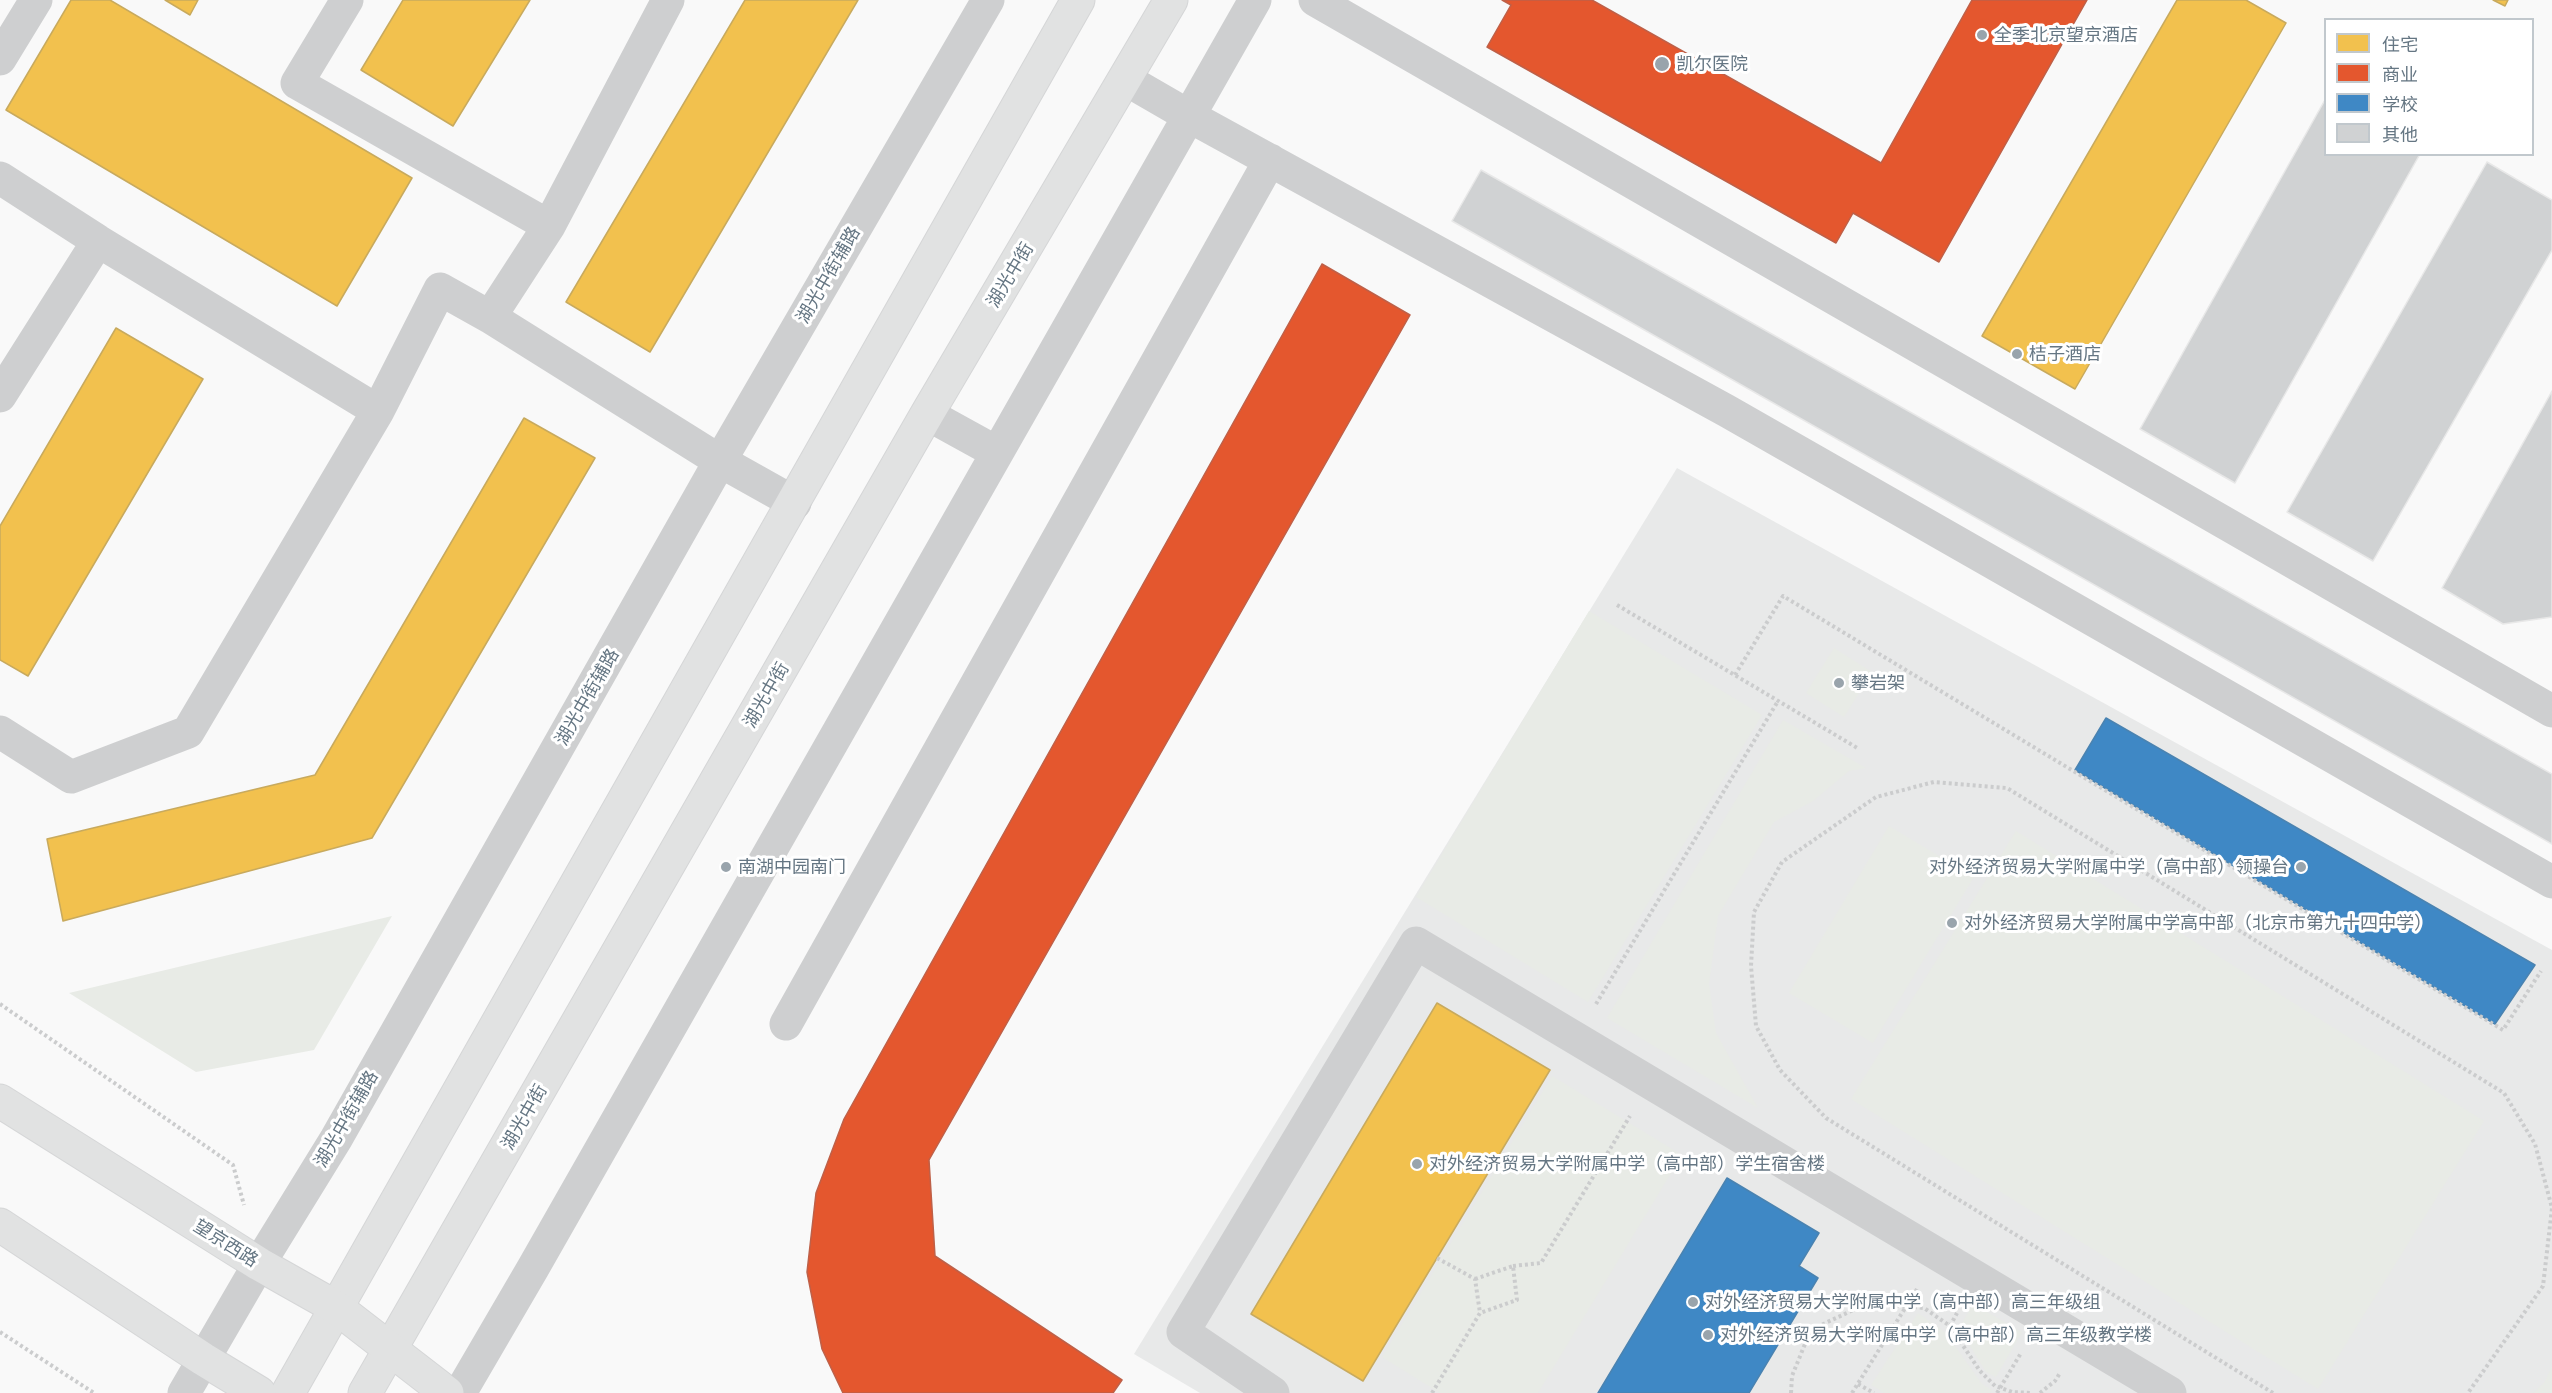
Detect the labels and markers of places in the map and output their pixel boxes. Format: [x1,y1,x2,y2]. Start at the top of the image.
place label: 全季北京望京酒店 [1994,24,2138,46]
marker: 全季北京望京酒店 [1975,28,1989,42]
place label: 凯尔医院 [1676,53,1748,75]
marker: 凯尔医院 [1653,55,1671,73]
place label: 桔子酒店 [2029,343,2101,365]
marker: 桔子酒店 [2010,347,2024,361]
place label: 攀岩架 [1851,672,1905,694]
marker: 攀岩架 [1832,676,1846,690]
place label: 南湖中园南门 [738,856,846,878]
place label: 对外经济贸易大学附属中学（高中部）领操台 [1929,856,2289,878]
marker: 南湖中园南门 [719,860,733,874]
marker: 对外经济贸易大学附属中学（高中部）领操台 [2294,860,2308,874]
place label: 对外经济贸易大学附属中学高中部（北京市第九十四中学） [1964,912,2432,934]
marker: 对外经济贸易大学附属中学高中部（北京市第九十四中学） [1945,916,1959,930]
place label: 对外经济贸易大学附属中学（高中部）学生宿舍楼 [1429,1153,1825,1175]
marker: 对外经济贸易大学附属中学（高中部）学生宿舍楼 [1410,1157,1424,1171]
place label: 对外经济贸易大学附属中学（高中部）高三年级组 [1705,1291,2101,1313]
marker: 对外经济贸易大学附属中学（高中部）高三年级组 [1686,1295,1700,1309]
place label: 对外经济贸易大学附属中学（高中部）高三年级教学楼 [1720,1324,2152,1346]
marker: 对外经济贸易大学附属中学（高中部）高三年级教学楼 [1701,1328,1715,1342]

